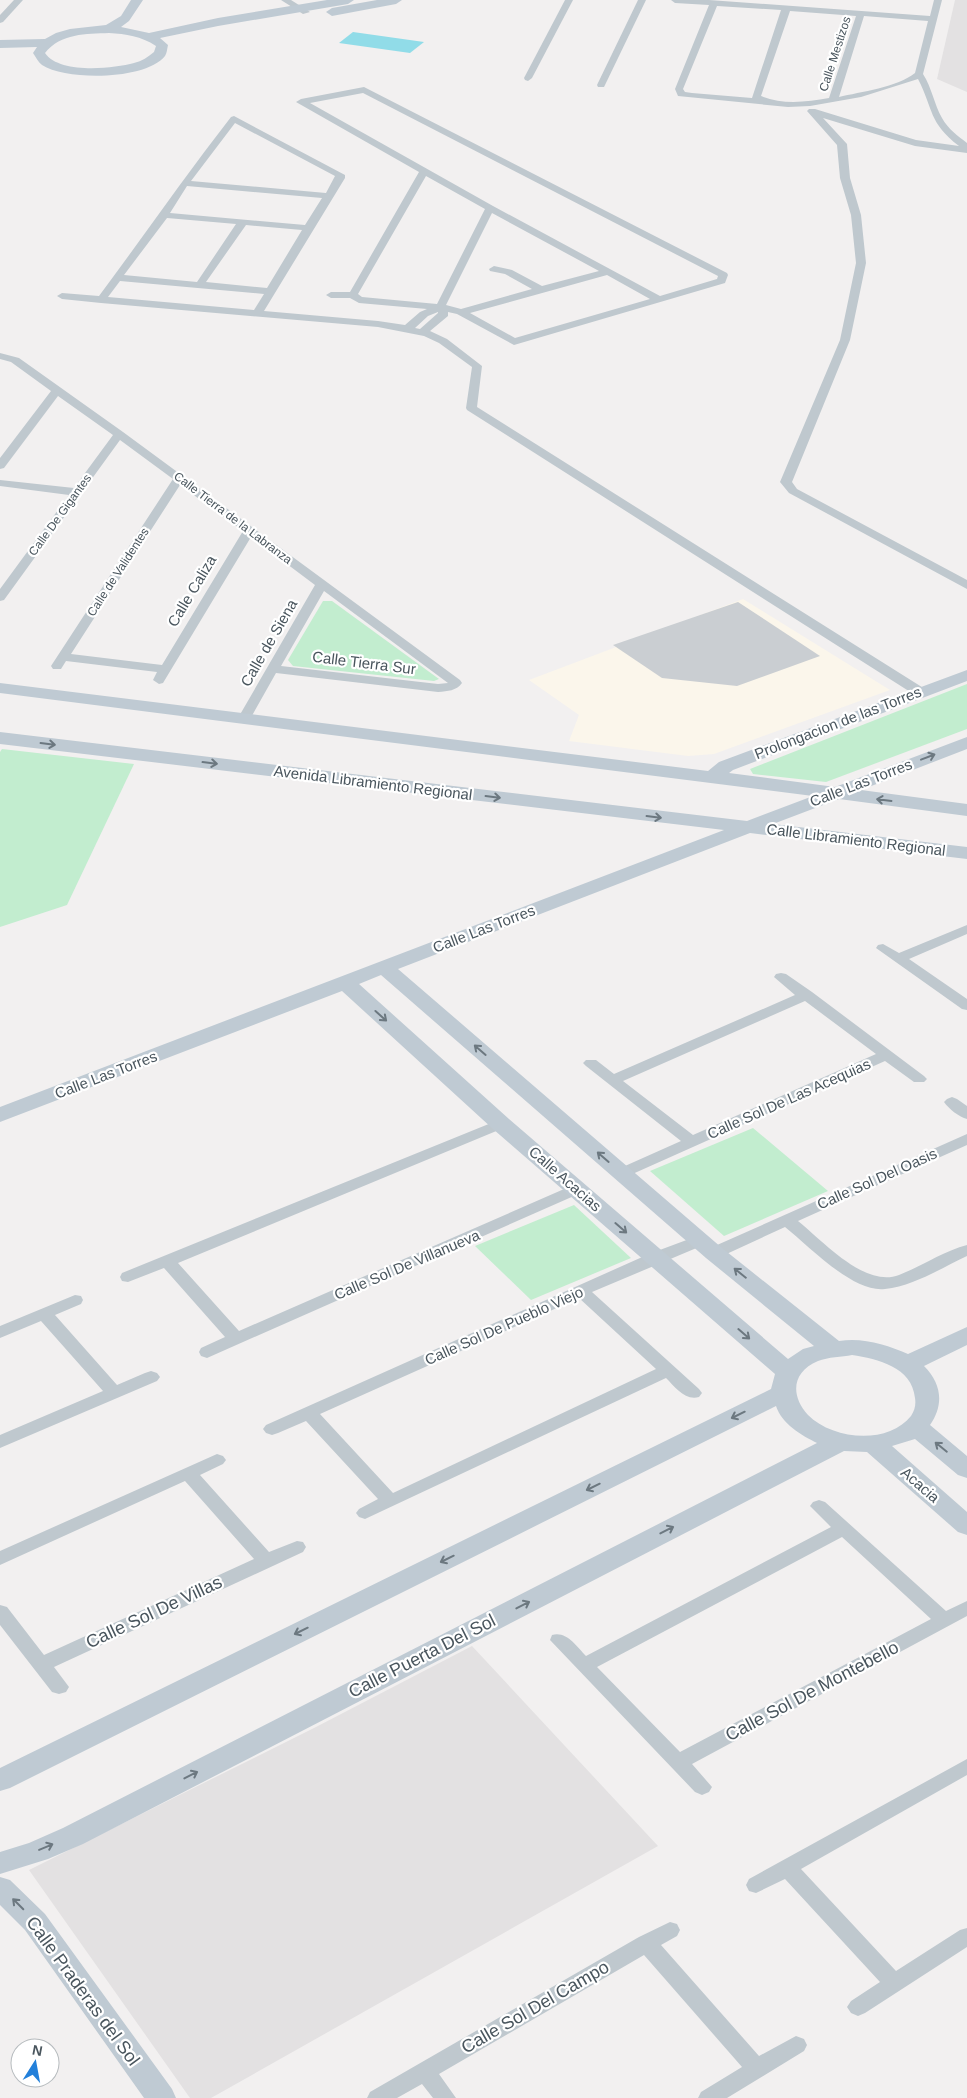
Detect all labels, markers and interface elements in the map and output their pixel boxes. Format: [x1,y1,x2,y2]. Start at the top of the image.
street label: Calle Mestizos [816,15,854,93]
street label: Calle Tierra de la Labranza [171,469,295,567]
street label: Calle De Gigantes [26,471,94,559]
street label: Calle de Validentes [84,525,152,619]
street label: Calle Caliza [164,552,220,629]
street label: Calle de Siena [237,596,301,689]
street label: Calle Tierra Sur [311,648,417,677]
street label: Prolongacion de las Torres [752,683,924,762]
one-way arrow [40,739,56,749]
one-way arrow [920,752,936,761]
street label: Calle Las Torres [807,755,914,810]
one-way arrow [201,758,217,768]
street label: Avenida Libramiento Regional [273,762,473,803]
one-way arrow [484,792,500,802]
one-way arrow [876,794,892,804]
one-way arrow [646,812,662,822]
street label: Calle Libramiento Regional [766,820,946,859]
street label: Calle Las Torres [430,901,537,956]
one-way arrow [375,1010,388,1022]
one-way arrow [474,1044,487,1055]
street label: Calle Las Torres [52,1047,159,1102]
street label: Calle Sol De Las Acequias [705,1055,873,1142]
street label: Calle Acacias [526,1143,605,1215]
street label: Calle Sol Del Oasis [814,1144,939,1213]
one-way arrow [596,1151,609,1162]
one-way arrow [614,1222,627,1233]
street label: Calle Sol De Villanueva [331,1226,483,1303]
one-way arrow [733,1268,746,1279]
street label: Calle Sol De Pueblo Viejo [422,1283,586,1368]
one-way arrow [737,1328,750,1340]
one-way arrow [731,1411,746,1420]
one-way arrow [935,1442,948,1453]
street label: Acacia [898,1463,943,1506]
one-way arrow [585,1482,600,1492]
one-way arrow [660,1525,675,1535]
one-way arrow [440,1555,455,1564]
street label: Calle Sol De Villas [83,1572,225,1652]
one-way arrow [515,1600,530,1609]
street label: Calle Puerta Del Sol [345,1610,499,1702]
one-way arrow [294,1627,309,1636]
street label: Calle Sol De Montebello [722,1637,902,1745]
one-way arrow [184,1770,199,1780]
one-way arrow [38,1842,53,1851]
one-way arrow [12,1898,24,1910]
street label: Calle Praderas del Sol [22,1913,144,2069]
street label: Calle Sol Del Campo [458,1957,612,2057]
north arrow [10,2038,60,2088]
text: N [31,2041,44,2059]

